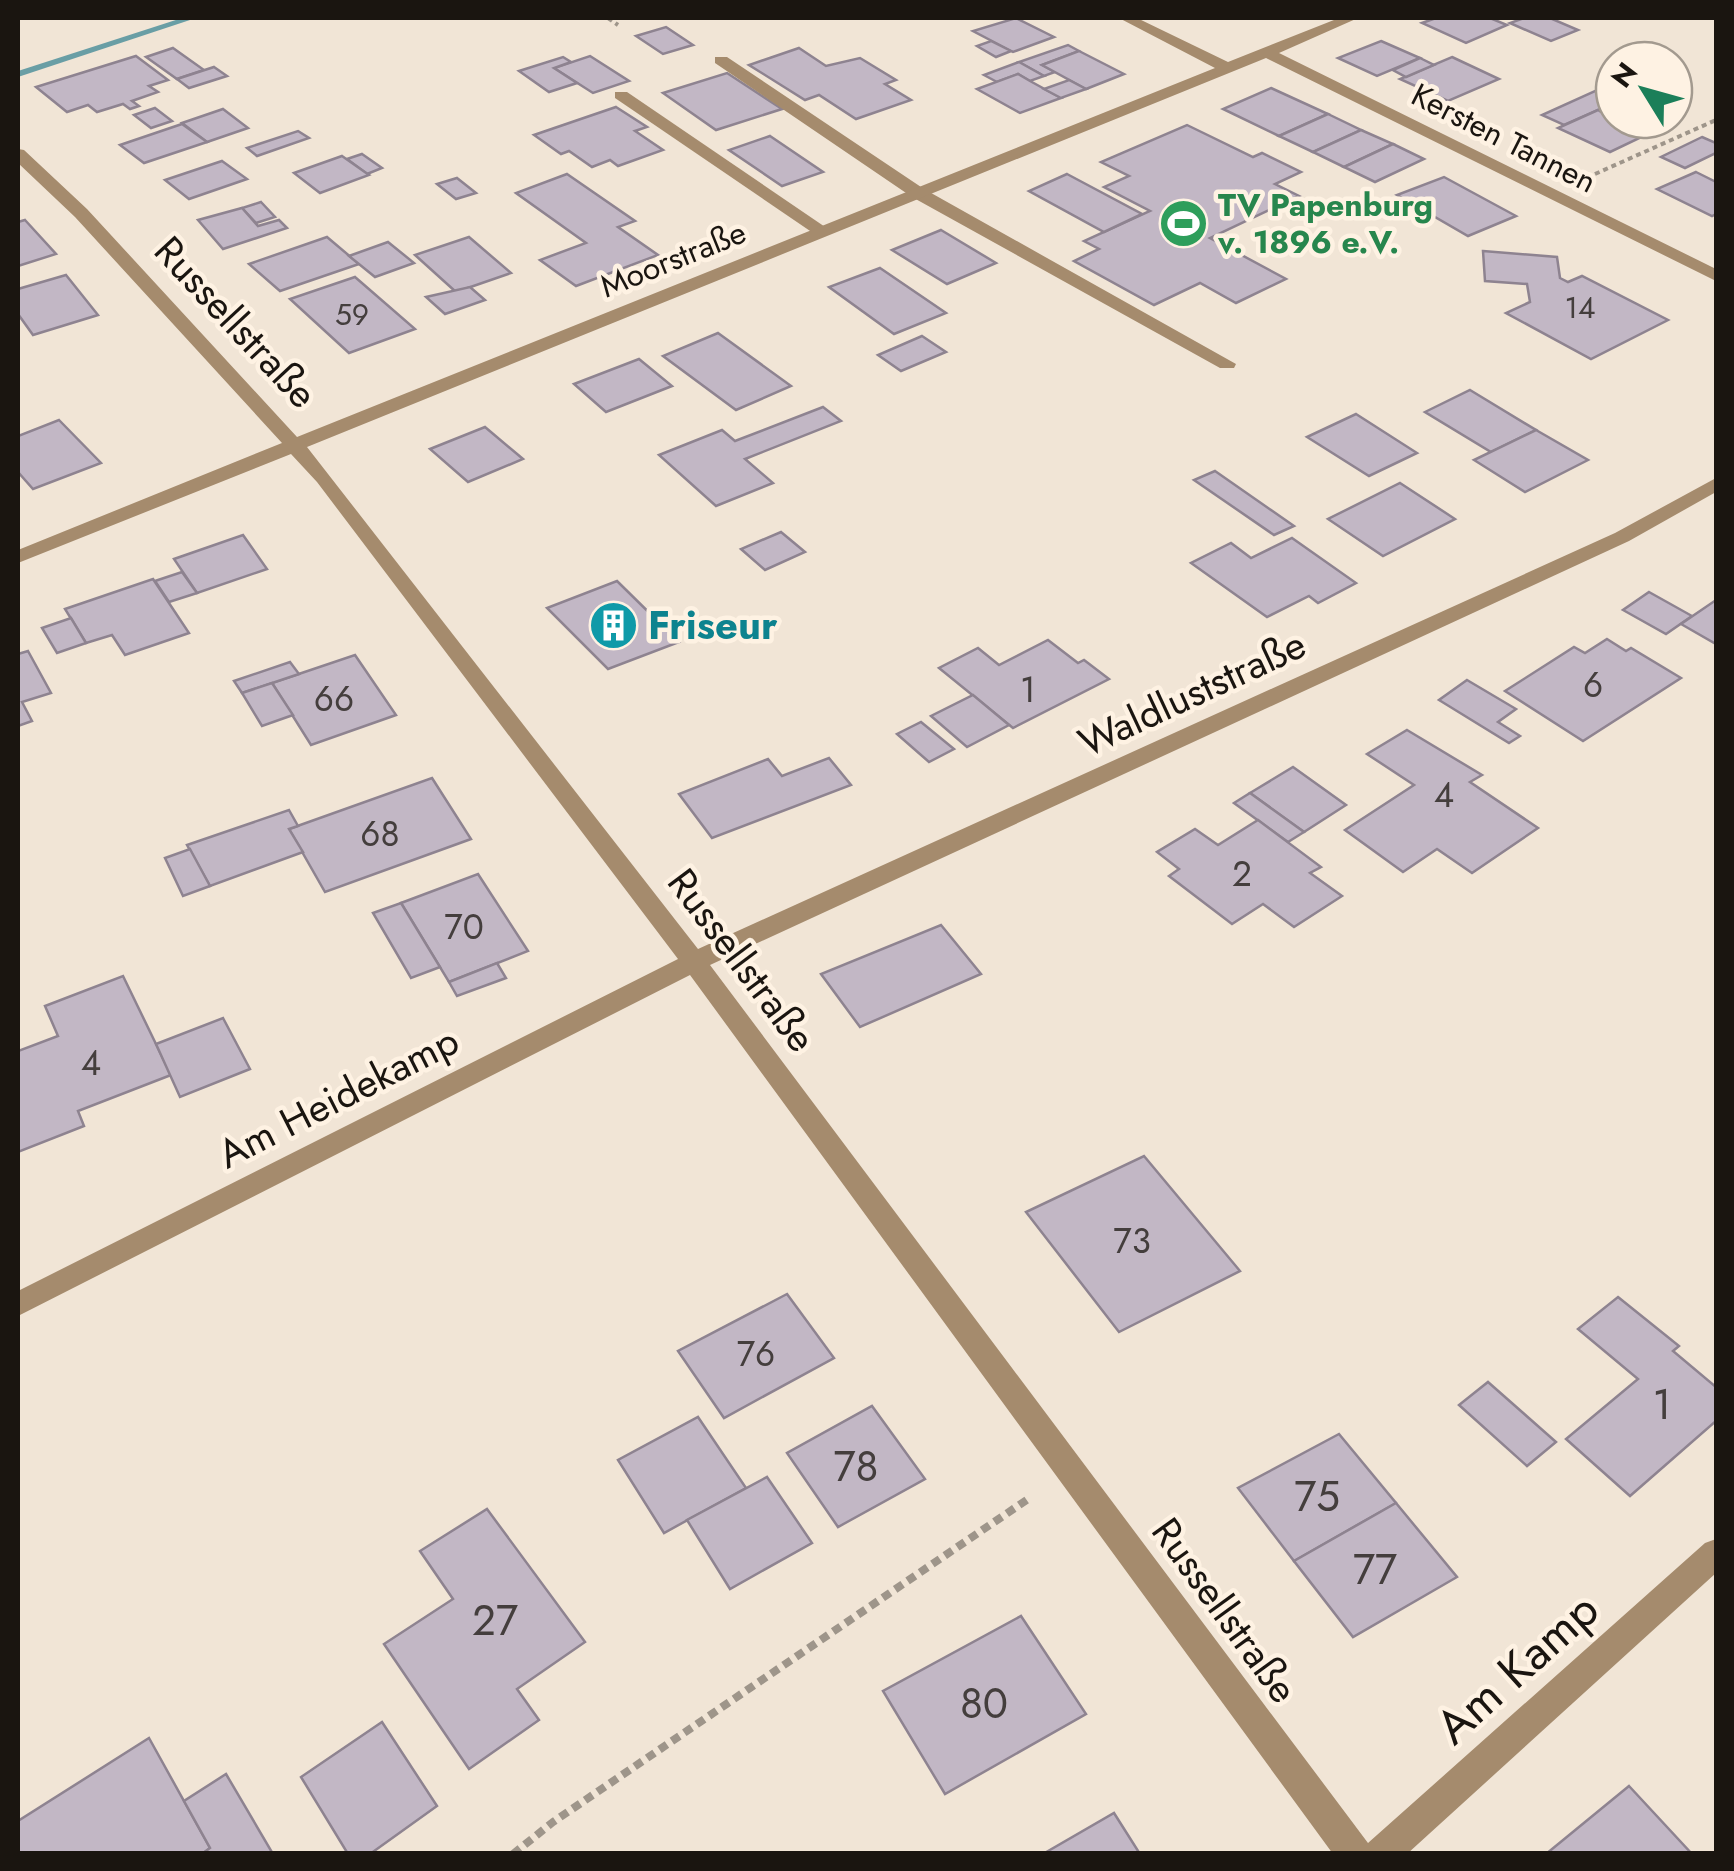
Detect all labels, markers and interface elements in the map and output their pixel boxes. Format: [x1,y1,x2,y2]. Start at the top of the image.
north arrow [1594,40,1694,140]
text: N [1601,54,1647,96]
street label: Kersten Tannen [1404,72,1604,204]
place label: TV Papenburg v. 1896 e.V. [1217,182,1433,265]
sports icon: TV Papenburg v. 1896 e.V. [1157,197,1209,249]
street label: Moorstraße [593,209,753,309]
street label: Russellstraße [141,223,331,421]
house number: 14 [1565,286,1596,329]
house number: 59 [335,293,369,336]
place label: Friseur [648,596,778,654]
building icon: Friseur [587,599,639,651]
street label: Waldluststraße [1069,615,1315,771]
house number: 6 [1583,660,1603,710]
house number: 1 [1020,665,1036,715]
house number: 66 [314,674,354,724]
house number: 4 [1434,770,1454,820]
house number: 68 [360,809,400,859]
house number: 2 [1232,849,1252,899]
street label: Russellstraße [654,856,830,1064]
house number: 70 [444,902,484,952]
street label: Am Heidekamp [207,1011,469,1183]
house number: 4 [81,1038,101,1088]
house number: 73 [1113,1216,1151,1266]
house number: 76 [737,1329,775,1379]
house number: 1 [1653,1374,1671,1435]
house number: 78 [834,1436,878,1497]
house number: 75 [1294,1466,1340,1527]
street label: Russellstraße [1138,1505,1312,1715]
house number: 77 [1353,1539,1397,1600]
street label: Am Kamp [1420,1576,1614,1760]
house number: 27 [472,1590,518,1651]
house number: 80 [960,1673,1008,1734]

